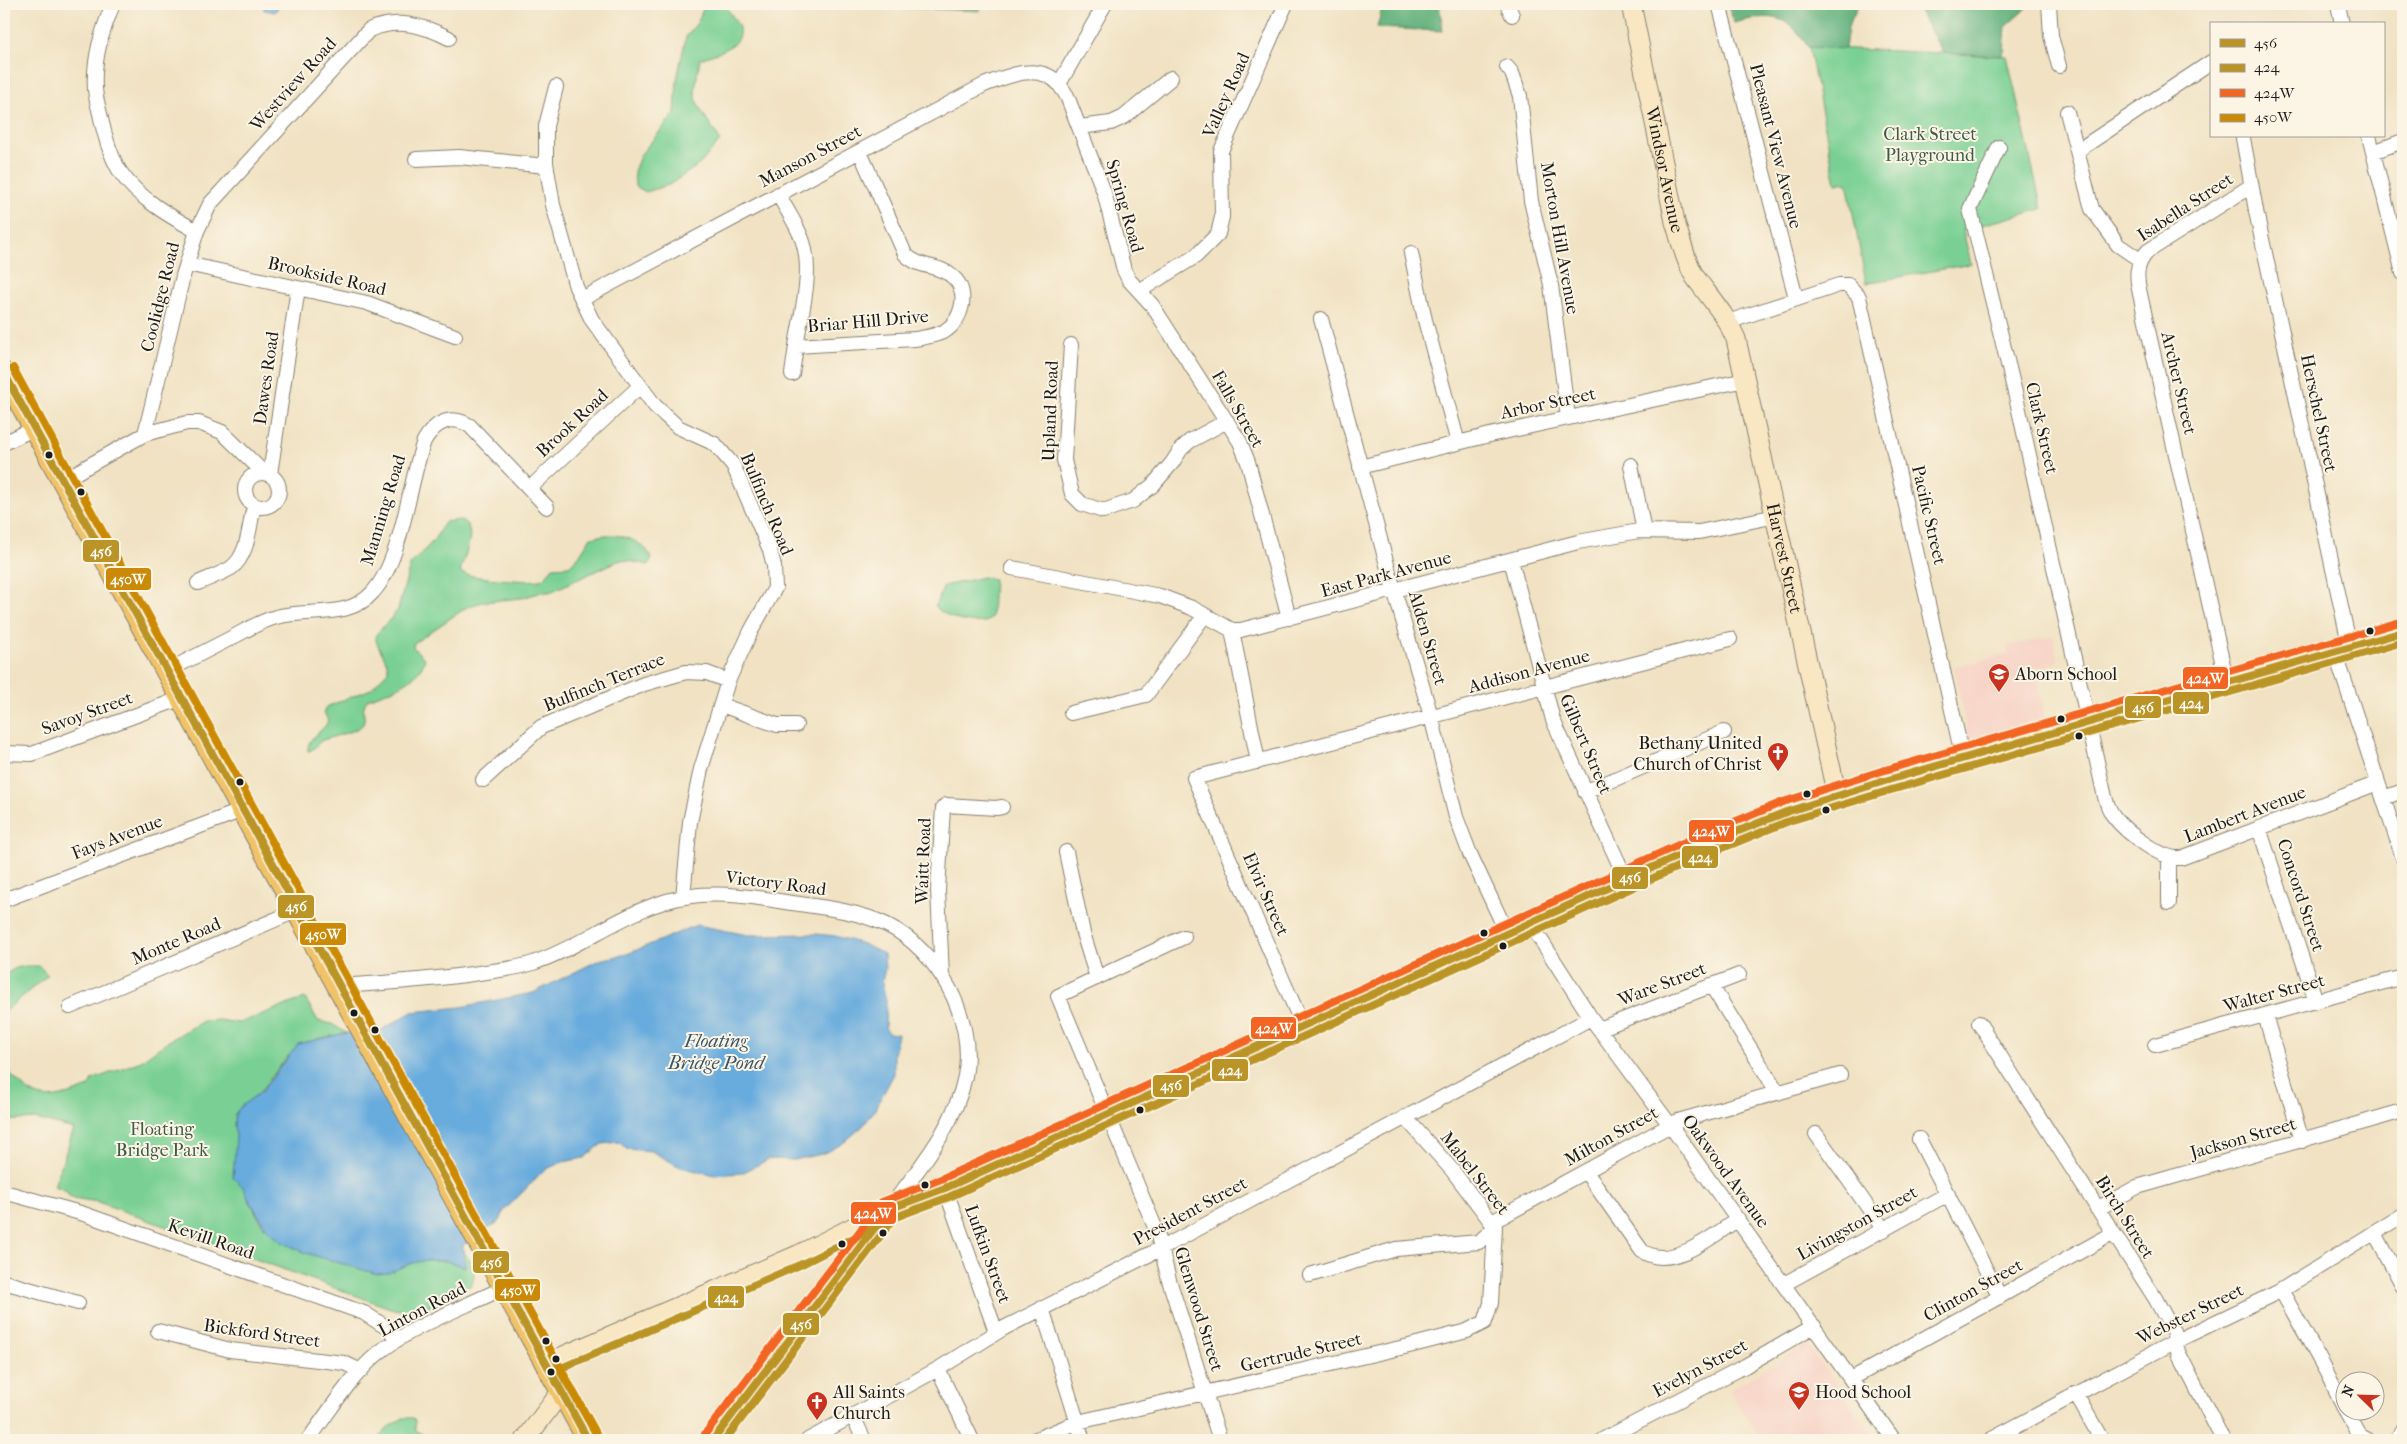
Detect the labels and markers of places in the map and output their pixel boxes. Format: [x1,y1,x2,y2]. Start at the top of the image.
unlabelled marker [44,450,54,460]
unlabelled marker [76,487,86,497]
unlabelled marker [2365,626,2375,636]
school or university icon: Aborn School [1987,662,2011,693]
place label: Aborn School [2014,664,2117,685]
unlabelled marker [2056,714,2066,724]
unlabelled marker [2074,731,2084,741]
place label: Bethany United Church of Christ [1633,733,1763,775]
church icon: Bethany United Church of Christ [1766,741,1790,772]
unlabelled marker [235,777,245,787]
unlabelled marker [1802,789,1812,799]
unlabelled marker [1821,805,1831,815]
unlabelled marker [1479,928,1489,938]
unlabelled marker [1498,941,1508,951]
unlabelled marker [349,1008,359,1018]
unlabelled marker [370,1025,380,1035]
unlabelled marker [1135,1105,1145,1115]
unlabelled marker [920,1180,930,1190]
unlabelled marker [878,1228,888,1238]
unlabelled marker [837,1239,847,1249]
unlabelled marker [541,1336,551,1346]
unlabelled marker [551,1354,561,1364]
unlabelled marker [546,1367,556,1377]
school or university icon: Hood School [1787,1380,1811,1411]
place label: All Saints Church [832,1382,905,1424]
place label: Hood School [1815,1382,1911,1403]
church icon: All Saints Church [805,1390,829,1421]

